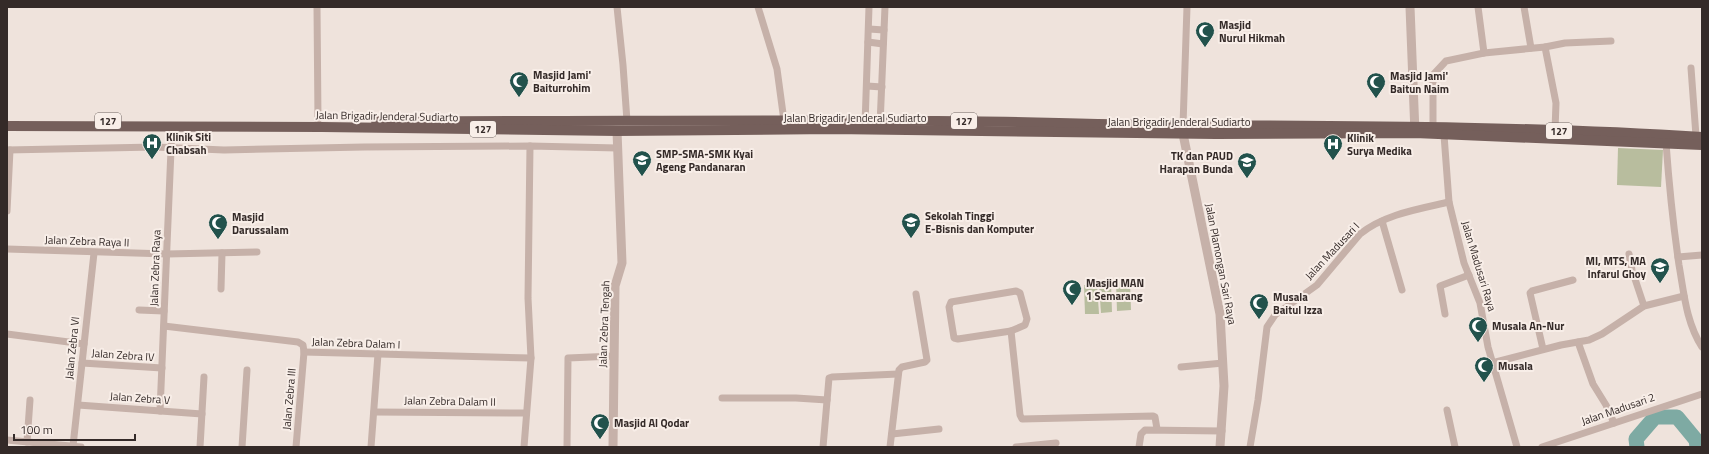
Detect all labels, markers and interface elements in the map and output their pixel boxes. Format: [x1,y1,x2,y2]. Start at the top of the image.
place label: Masjid Nurul Hikmah [1219,17,1285,46]
mosque icon: Masjid Nurul Hikmah [1194,20,1216,48]
place label: Masjid Jami' Baiturrohim [533,67,591,96]
place label: Masjid Jami' Baitun Naim [1390,68,1449,97]
mosque icon: Masjid Jami' Baiturrohim [508,70,530,98]
mosque icon: Masjid Jami' Baitun Naim [1365,71,1387,99]
street label: Jalan Brigadir Jenderal Sudiarto [315,107,459,125]
street label: Jalan Brigadir Jenderal Sudiarto [784,110,927,126]
road number: 127 [95,113,121,129]
road number: 127 [951,113,977,129]
street label: Jalan Brigadir Jenderal Sudiarto [1108,114,1251,130]
road number: 127 [470,121,496,137]
road number: 127 [1546,123,1572,139]
place label: Klinik Siti Chabsah [166,129,211,158]
place label: Klinik Surya Medika [1347,130,1412,159]
hospital icon: Klinik Siti Chabsah [141,132,163,160]
hospital icon: Klinik Surya Medika [1322,133,1344,161]
place label: SMP-SMA-SMK Kyai Ageng Pandanaran [656,146,753,175]
place label: TK dan PAUD Harapan Bunda [1160,148,1233,177]
school or university icon: SMP-SMA-SMK Kyai Ageng Pandanaran [631,149,653,177]
school or university icon: TK dan PAUD Harapan Bunda [1236,151,1258,179]
street label: Jalan Plamongan Sari Raya [1201,202,1241,326]
place label: Sekolah Tinggi E-Bisnis dan Komputer [925,208,1034,237]
place label: Masjid Darussalam [232,209,289,238]
school or university icon: Sekolah Tinggi E-Bisnis dan Komputer [900,211,922,239]
mosque icon: Masjid Darussalam [207,212,229,240]
street label: Jalan Madusari I [1301,219,1363,283]
street label: Jalan Madusari Raya [1458,219,1500,314]
street label: Jalan Zebra Raya [146,229,164,307]
street label: Jalan Zebra Raya II [44,232,130,250]
place label: MI, MTS, MA Infarul Ghoy [1586,253,1646,282]
school or university icon: MI, MTS, MA Infarul Ghoy [1649,256,1671,284]
place label: Masjid MAN 1 Semarang [1086,275,1144,304]
mosque icon: Masjid MAN 1 Semarang [1061,278,1083,306]
street label: Jalan Zebra Tengah [594,280,614,368]
place label: Musala Baitul Izza [1273,289,1323,318]
mosque icon: Musala Baitul Izza [1248,292,1270,320]
mosque icon: Musala An-Nur [1467,315,1489,343]
street label: Jalan Zebra VI [61,316,83,380]
place label: Musala An-Nur [1492,318,1564,334]
street label: Jalan Zebra Dalam I [311,333,401,353]
street label: Jalan Zebra IV [91,345,156,365]
mosque icon: Musala [1473,355,1495,383]
place label: Musala [1498,358,1533,374]
street label: Jalan Zebra III [278,367,300,431]
street label: Jalan Zebra V [109,388,171,408]
street label: Jalan Madusari 2 [1579,389,1657,429]
street label: Jalan Zebra Dalam II [404,392,496,410]
mosque icon: Masjid Al Qodar [589,412,611,440]
place label: Masjid Al Qodar [614,415,689,431]
scale bar [14,416,135,442]
text: 100 m [20,420,53,439]

